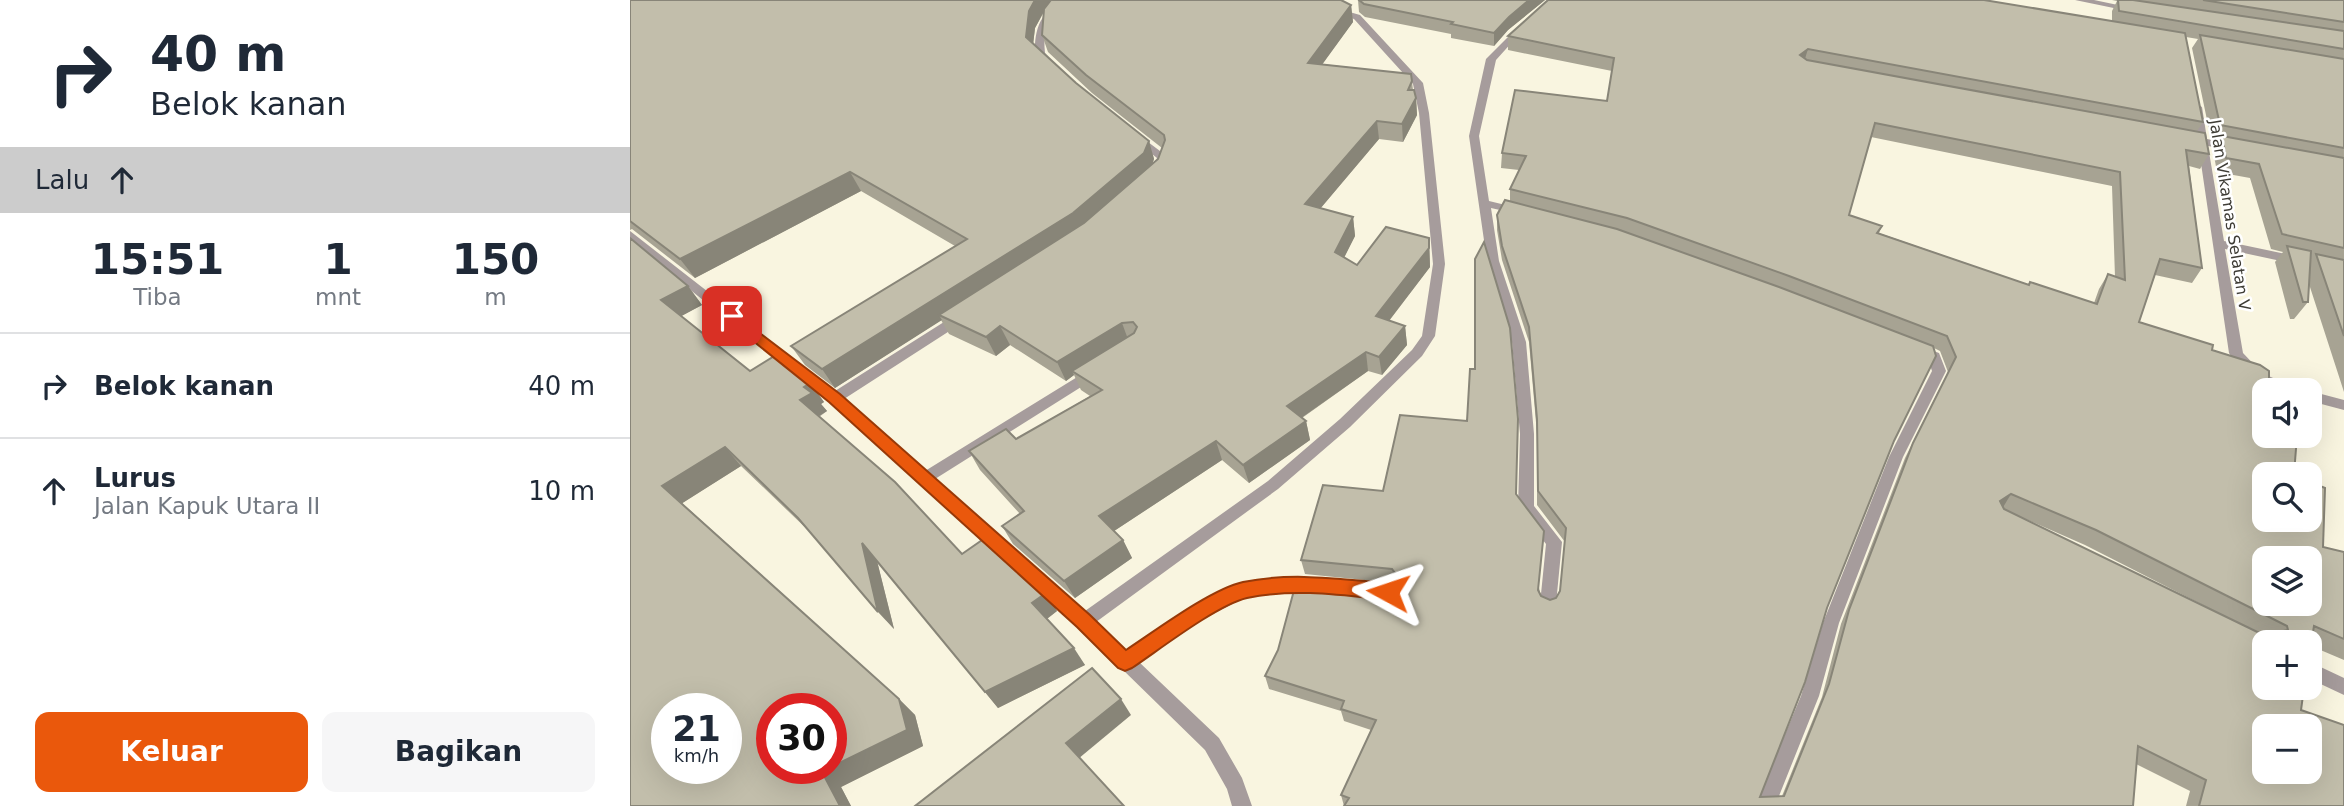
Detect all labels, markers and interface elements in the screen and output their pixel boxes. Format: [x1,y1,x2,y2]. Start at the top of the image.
text: 40 m [150,26,286,83]
icon: right [35,28,126,119]
text: Belok kanan [150,85,347,123]
street label: Jalan Vikamas Selatan V [2205,117,2254,312]
icon: ahead [103,161,141,199]
text: Lalu [35,165,89,195]
text: 15:51 [91,235,224,284]
text: 1 [323,235,353,284]
text: 150 [452,235,539,284]
text: Tiba [133,284,182,310]
text: mnt [315,284,361,310]
text: m [484,284,507,310]
pin [702,286,762,346]
icon: arrive [713,297,751,335]
icon: right [35,367,73,405]
text: Belok kanan [94,371,274,401]
text: 40 m [528,371,595,401]
map controls [2252,378,2322,784]
button: sound [2252,378,2322,448]
button: search [2252,462,2322,532]
text: Lurus [94,463,176,493]
icon: ahead [35,472,73,510]
text: 10 m [528,476,595,506]
text: Jalan Kapuk Utara II [94,493,320,519]
button: layers [2252,546,2322,616]
position arrow [1351,555,1425,629]
button: + [2252,630,2322,700]
speed limit sign: 30 [756,693,847,784]
text: 21 [672,709,721,749]
button: Keluar [35,712,308,792]
button: Bagikan [322,712,595,792]
button: − [2252,714,2322,784]
text: km/h [674,745,719,766]

